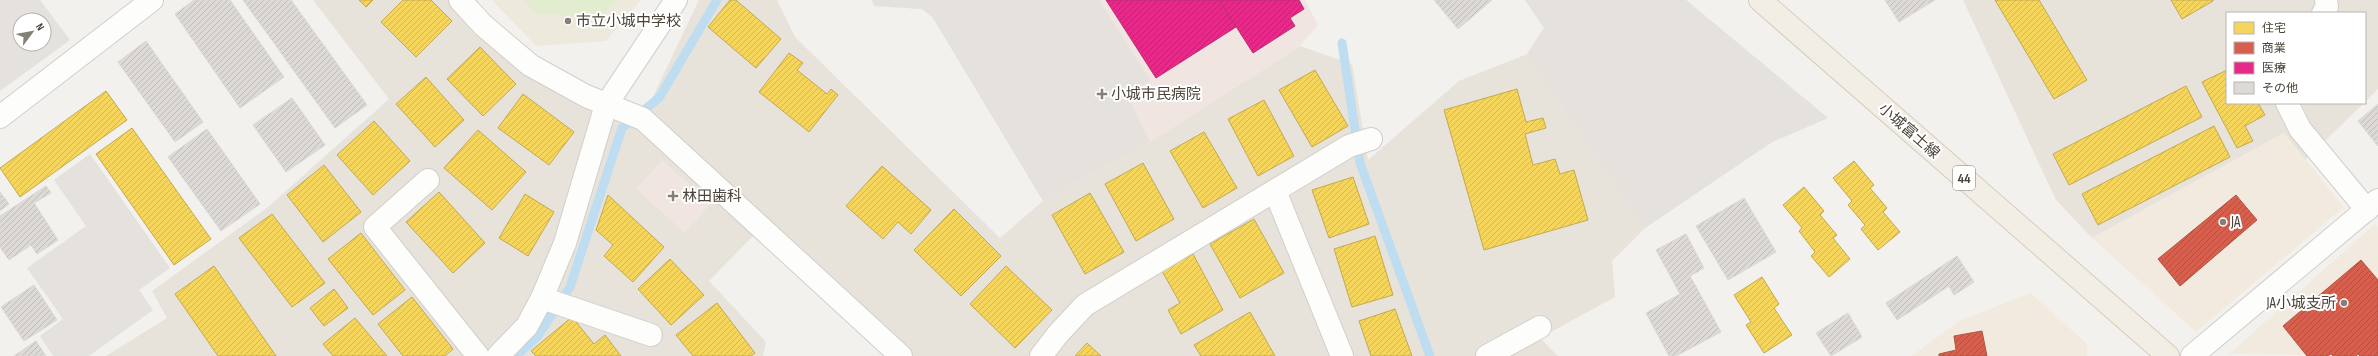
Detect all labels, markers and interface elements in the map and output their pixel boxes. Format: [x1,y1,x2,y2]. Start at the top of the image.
north arrow [12,12,52,52]
place label: 市立小城中学校 [576,12,681,31]
legend [2226,12,2366,104]
marker: 市立小城中学校 [563,16,573,26]
text: N [33,21,47,33]
text: 住宅 [2262,21,2286,36]
text: 商業 [2262,41,2286,56]
text: 医療 [2262,61,2286,76]
text: その他 [2262,81,2298,96]
place label: 小城市民病院 [1111,85,1201,104]
marker: 小城市民病院 [1096,88,1108,100]
street label: 小城富士線 [1874,99,1944,163]
road number: 44 [1953,166,1975,190]
place label: 林田歯科 [682,187,742,206]
marker: 林田歯科 [667,190,679,202]
place label: JA [2230,213,2241,232]
marker: JA [2218,217,2228,227]
place label: JA小城支所 [2266,294,2336,313]
marker: JA小城支所 [2339,298,2349,308]

